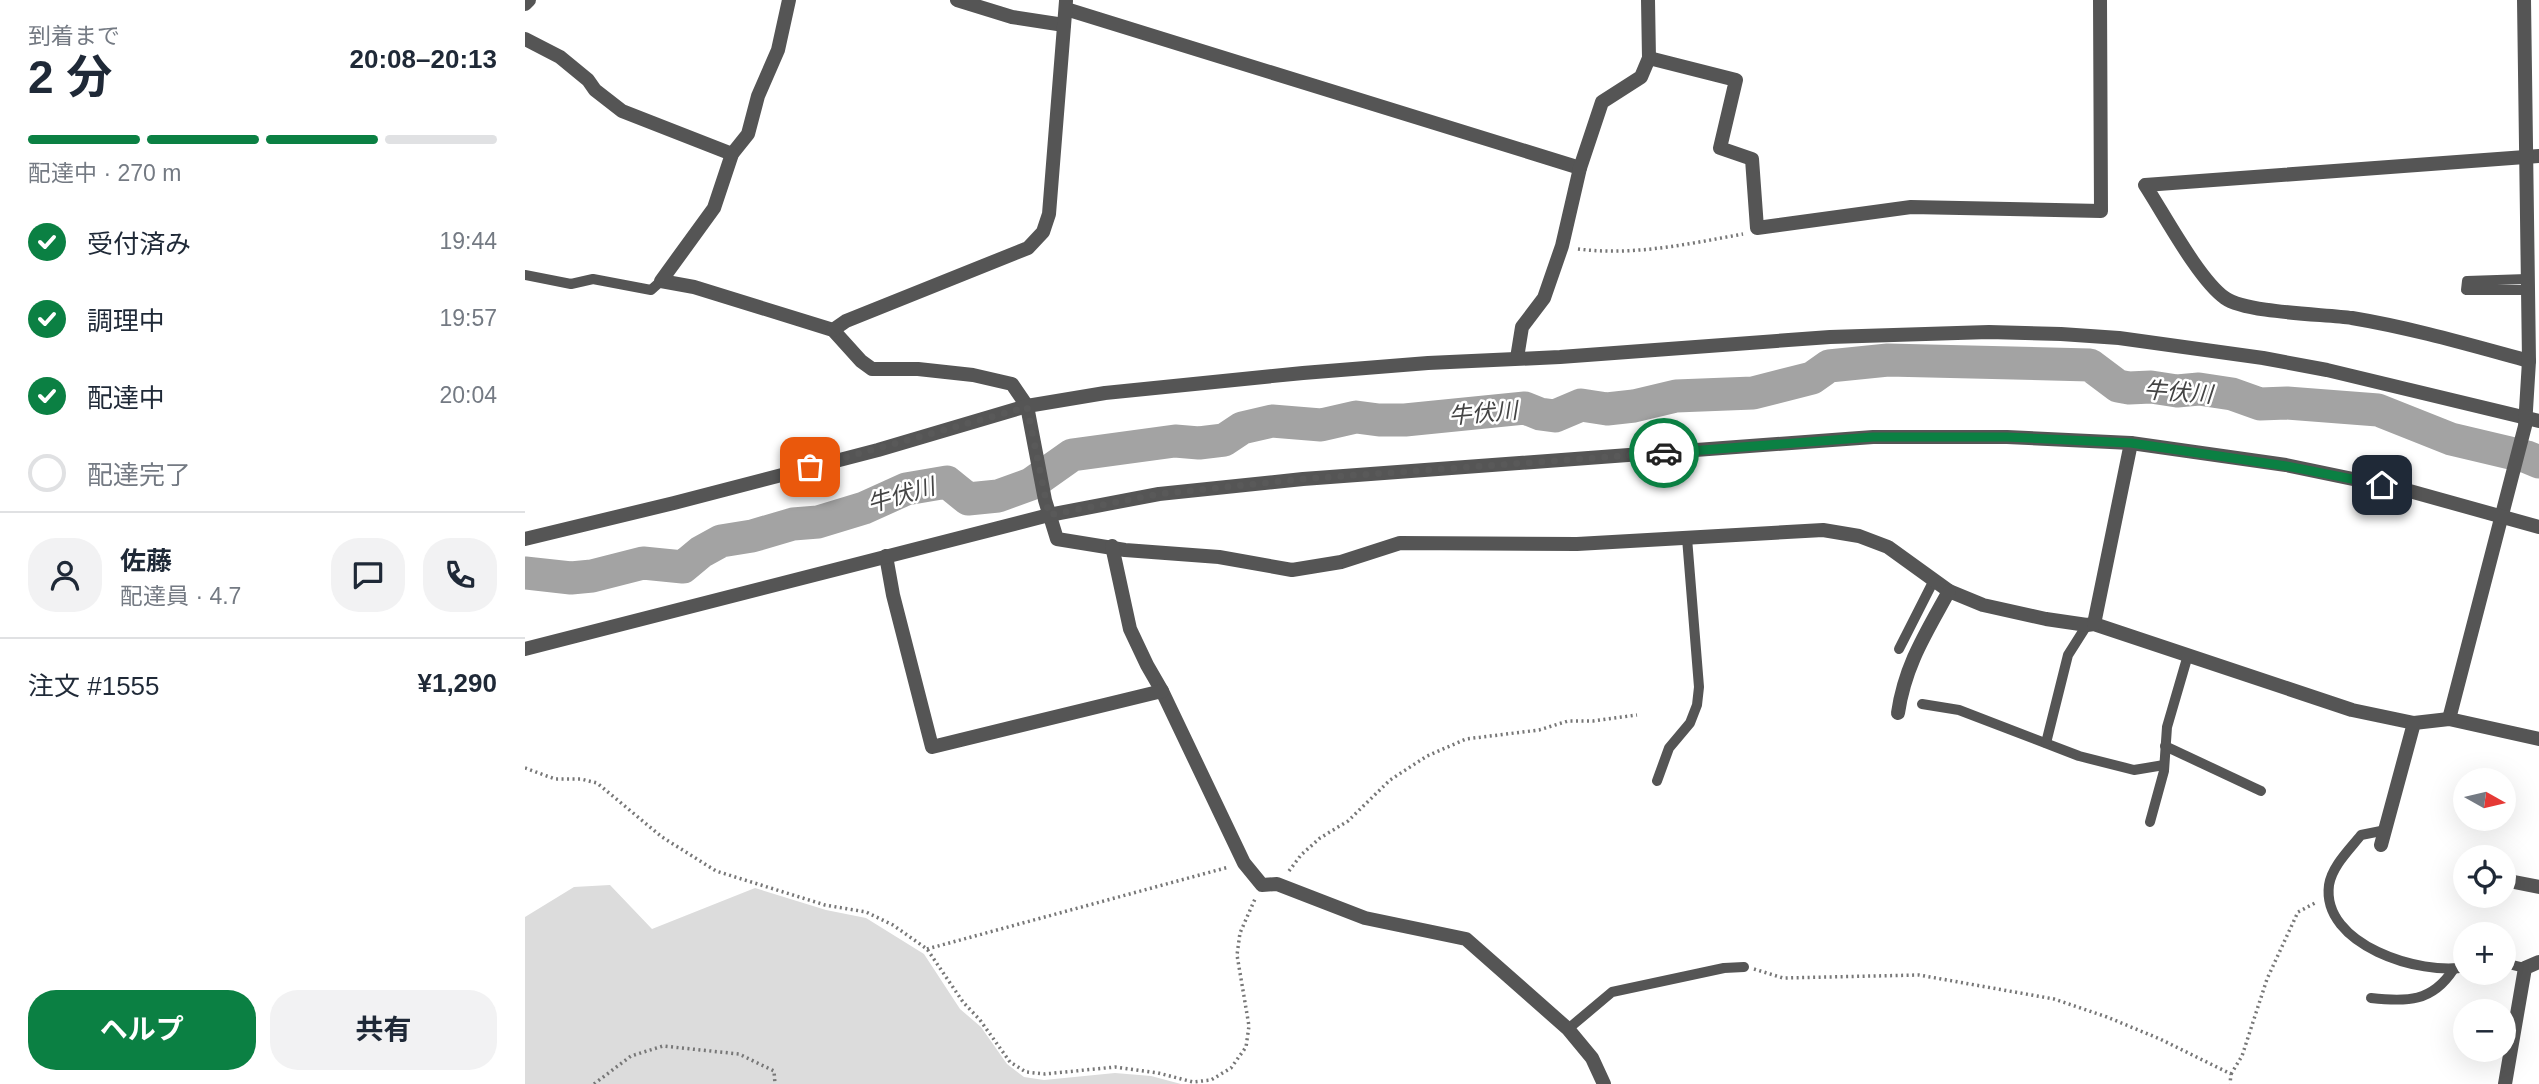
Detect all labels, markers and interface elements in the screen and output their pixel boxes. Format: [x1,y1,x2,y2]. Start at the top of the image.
text: 到着まで [28,23,120,49]
text: 20:08–20:13 [350,44,497,74]
text: 2 分 [28,51,112,103]
text: 配達中 · 270 m [28,160,181,186]
icon: check [28,223,66,261]
text: 19:44 [439,228,497,254]
text: 受付済み [87,229,191,259]
icon: check [28,300,66,338]
text: 19:57 [439,305,497,331]
text: 調理中 [87,306,165,336]
icon: check [28,377,66,415]
water label: 牛伏川 [2143,377,2216,408]
text: 20:04 [439,382,497,408]
text: 配達中 [87,383,165,413]
water label: 牛伏川 [1447,397,1521,429]
courier [1629,418,1699,488]
icon: car [1645,434,1683,472]
pin [780,437,840,497]
icon: bag [791,448,829,486]
pin [2352,455,2412,515]
text: 配達完了 [87,460,191,490]
icon: home [2363,466,2401,504]
water label: 牛伏川 [864,472,941,517]
button: person [28,538,102,612]
button: chat [331,538,405,612]
button: phone [423,538,497,612]
text: 佐藤 [120,546,172,576]
text: 配達員 · 4.7 [120,583,241,609]
text: ¥1,290 [417,668,497,698]
text: 注文 #1555 [28,671,160,701]
north arrow [2453,768,2517,831]
map controls [2453,768,2516,1062]
button: locate [2453,845,2516,908]
button: + [2453,922,2516,985]
button: ヘルプ [28,990,256,1070]
button: 共有 [270,990,497,1070]
button: − [2453,999,2516,1062]

